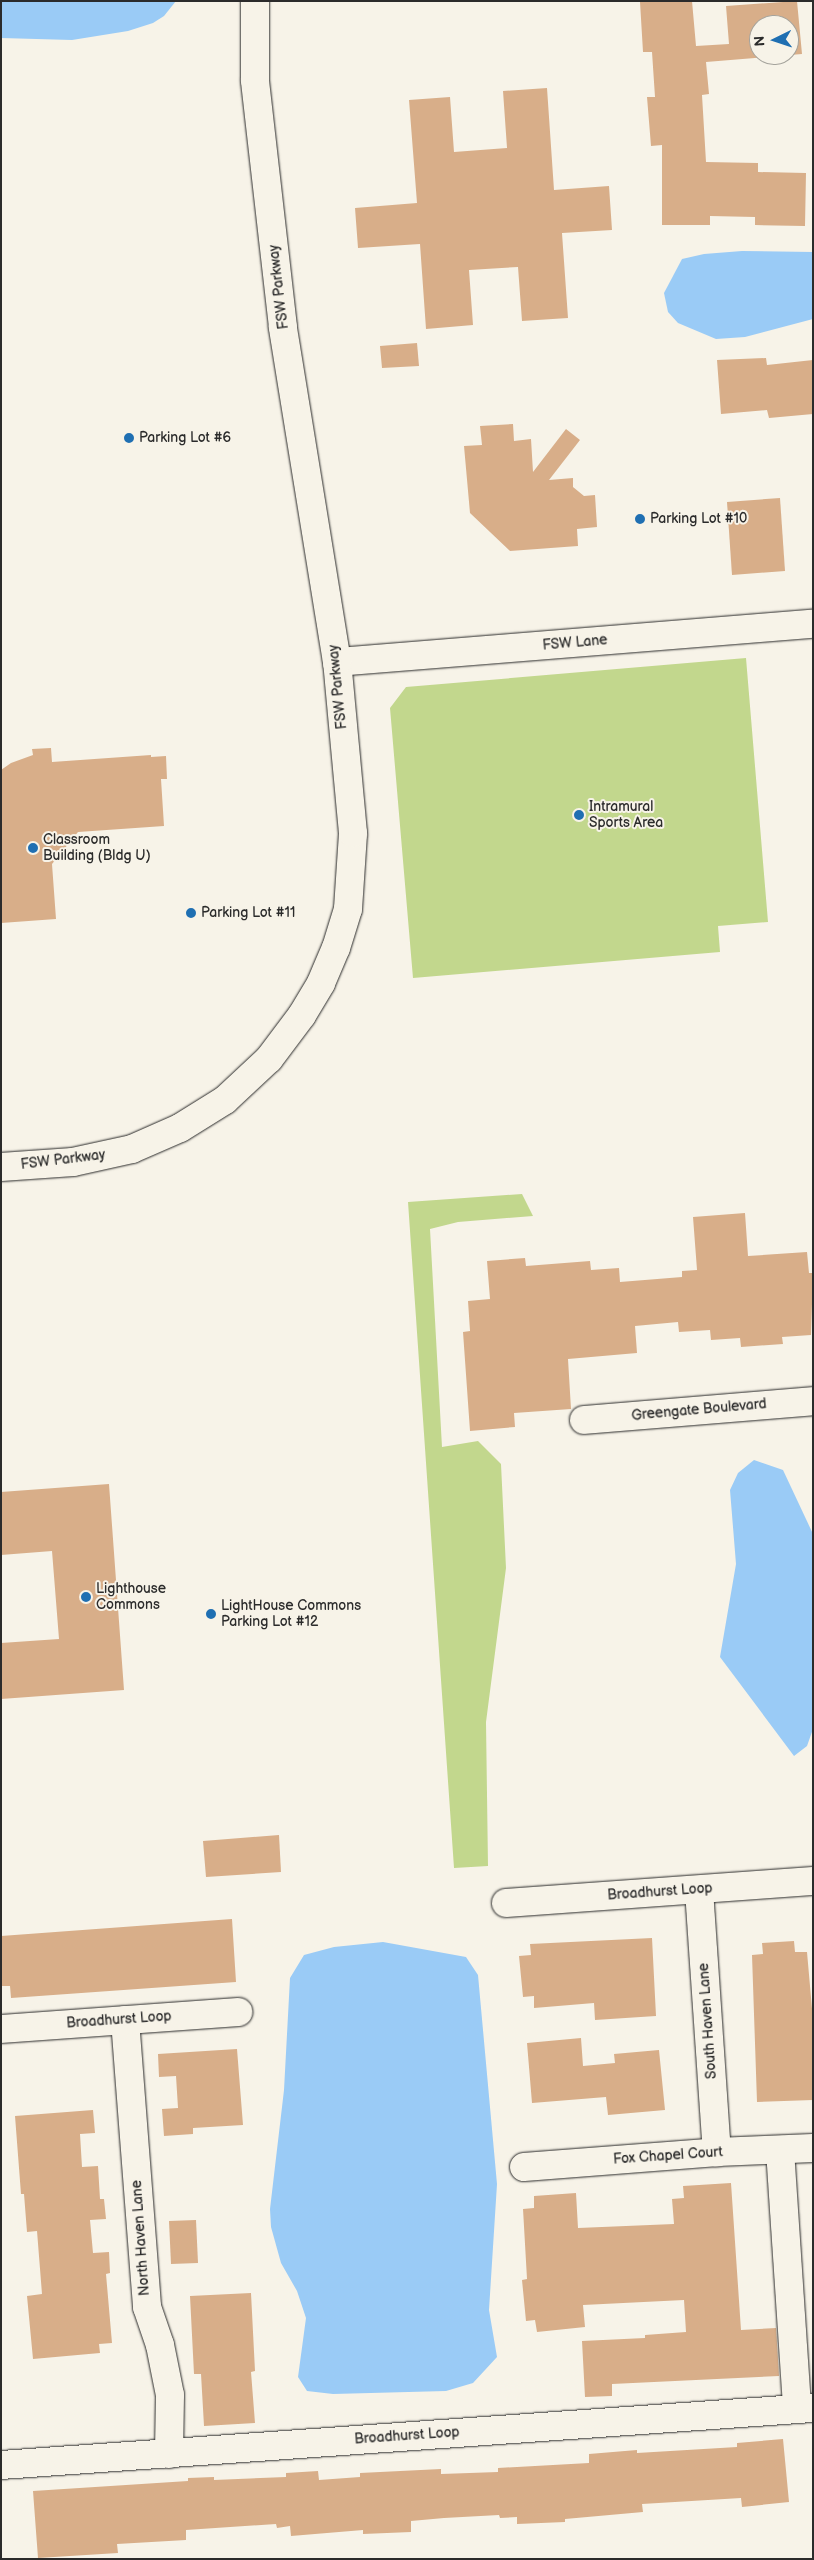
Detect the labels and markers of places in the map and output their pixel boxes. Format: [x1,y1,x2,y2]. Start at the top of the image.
place label: Parking Lot #6 [139,430,231,446]
marker: Parking Lot #6 [123,432,135,444]
place label: Parking Lot #10 [650,511,747,527]
marker: Parking Lot #10 [634,513,646,525]
place label: Intramural Sports Area [589,799,663,832]
marker: Intramural Sports Area [573,809,585,821]
place label: Classroom Building (Bldg U) [43,832,151,864]
marker: Classroom Building (Bldg U) [27,842,39,854]
place label: Parking Lot #11 [201,905,295,921]
marker: Parking Lot #11 [185,907,197,919]
place label: Lighthouse Commons [96,1581,166,1614]
marker: Lighthouse Commons [80,1591,92,1603]
place label: LightHouse Commons Parking Lot #12 [221,1598,361,1630]
marker: LightHouse Commons Parking Lot #12 [205,1608,217,1620]

